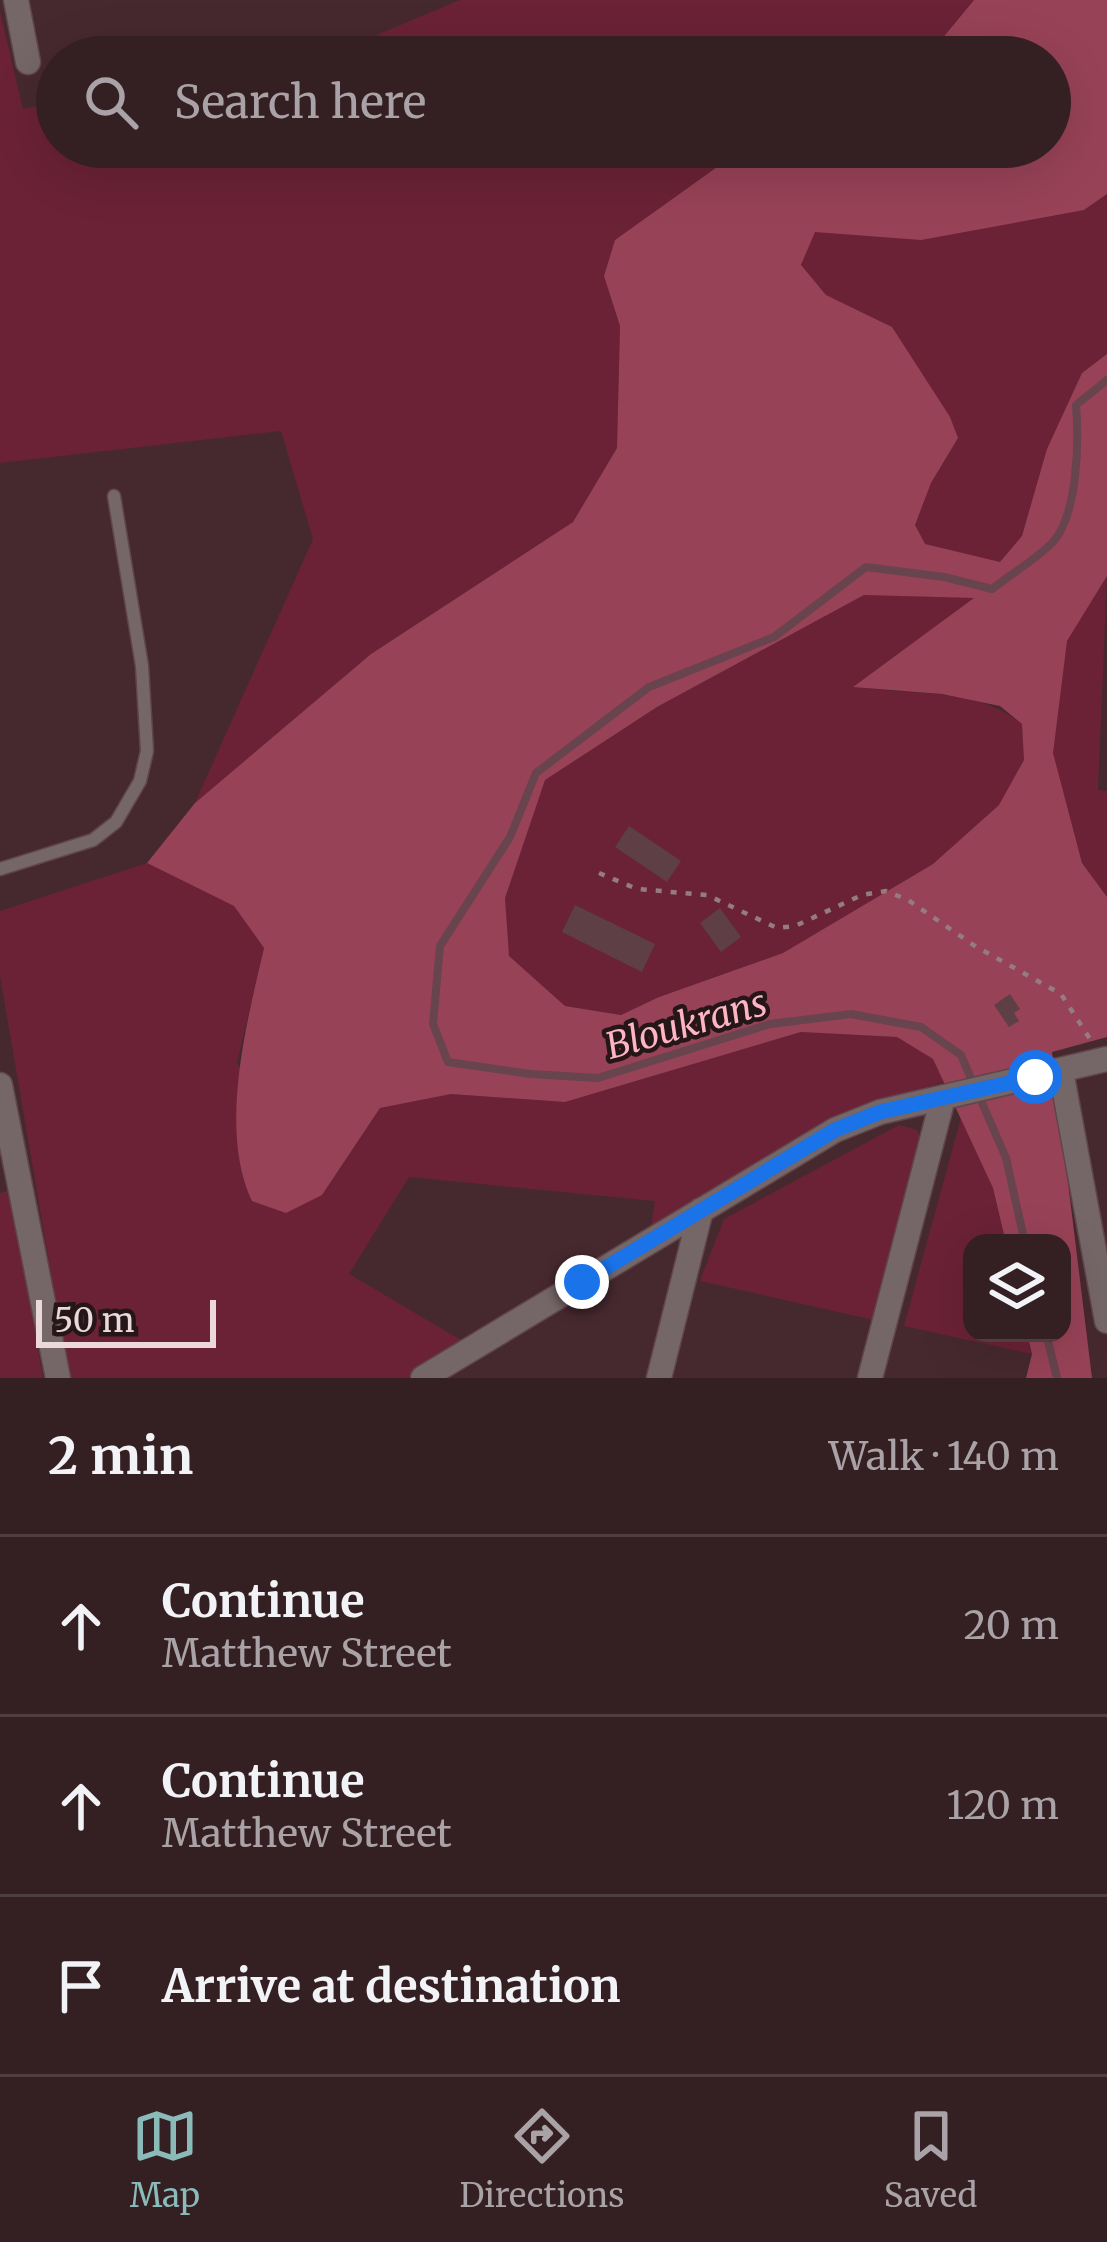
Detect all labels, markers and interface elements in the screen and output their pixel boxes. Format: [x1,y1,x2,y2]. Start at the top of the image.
search box [36,36,1071,168]
icon: search [78,69,144,135]
text: Search here [174,74,426,130]
water label: Bloukrans [601,980,772,1069]
route start [1008,1050,1062,1104]
map controls [963,1234,1071,1342]
button: layers [963,1234,1071,1342]
route end [555,1255,609,1309]
scale bar [36,1294,216,1347]
text: 50 m [54,1300,135,1341]
text: 2 min [48,1424,193,1488]
text: Walk · 140 m [829,1432,1059,1481]
text: Continue [162,1573,364,1629]
icon: ahead [48,1593,114,1659]
text: 20 m [964,1601,1059,1650]
text: Matthew Street [162,1629,452,1678]
text: Continue [162,1753,364,1809]
icon: ahead [48,1773,114,1839]
text: 120 m [946,1781,1059,1830]
text: Matthew Street [162,1809,452,1858]
icon: arrive [48,1953,114,2019]
text: Arrive at destination [162,1958,620,2014]
tab: Map [130,2103,200,2216]
tab: Directions [459,2103,624,2216]
tab: Saved [884,2103,977,2216]

